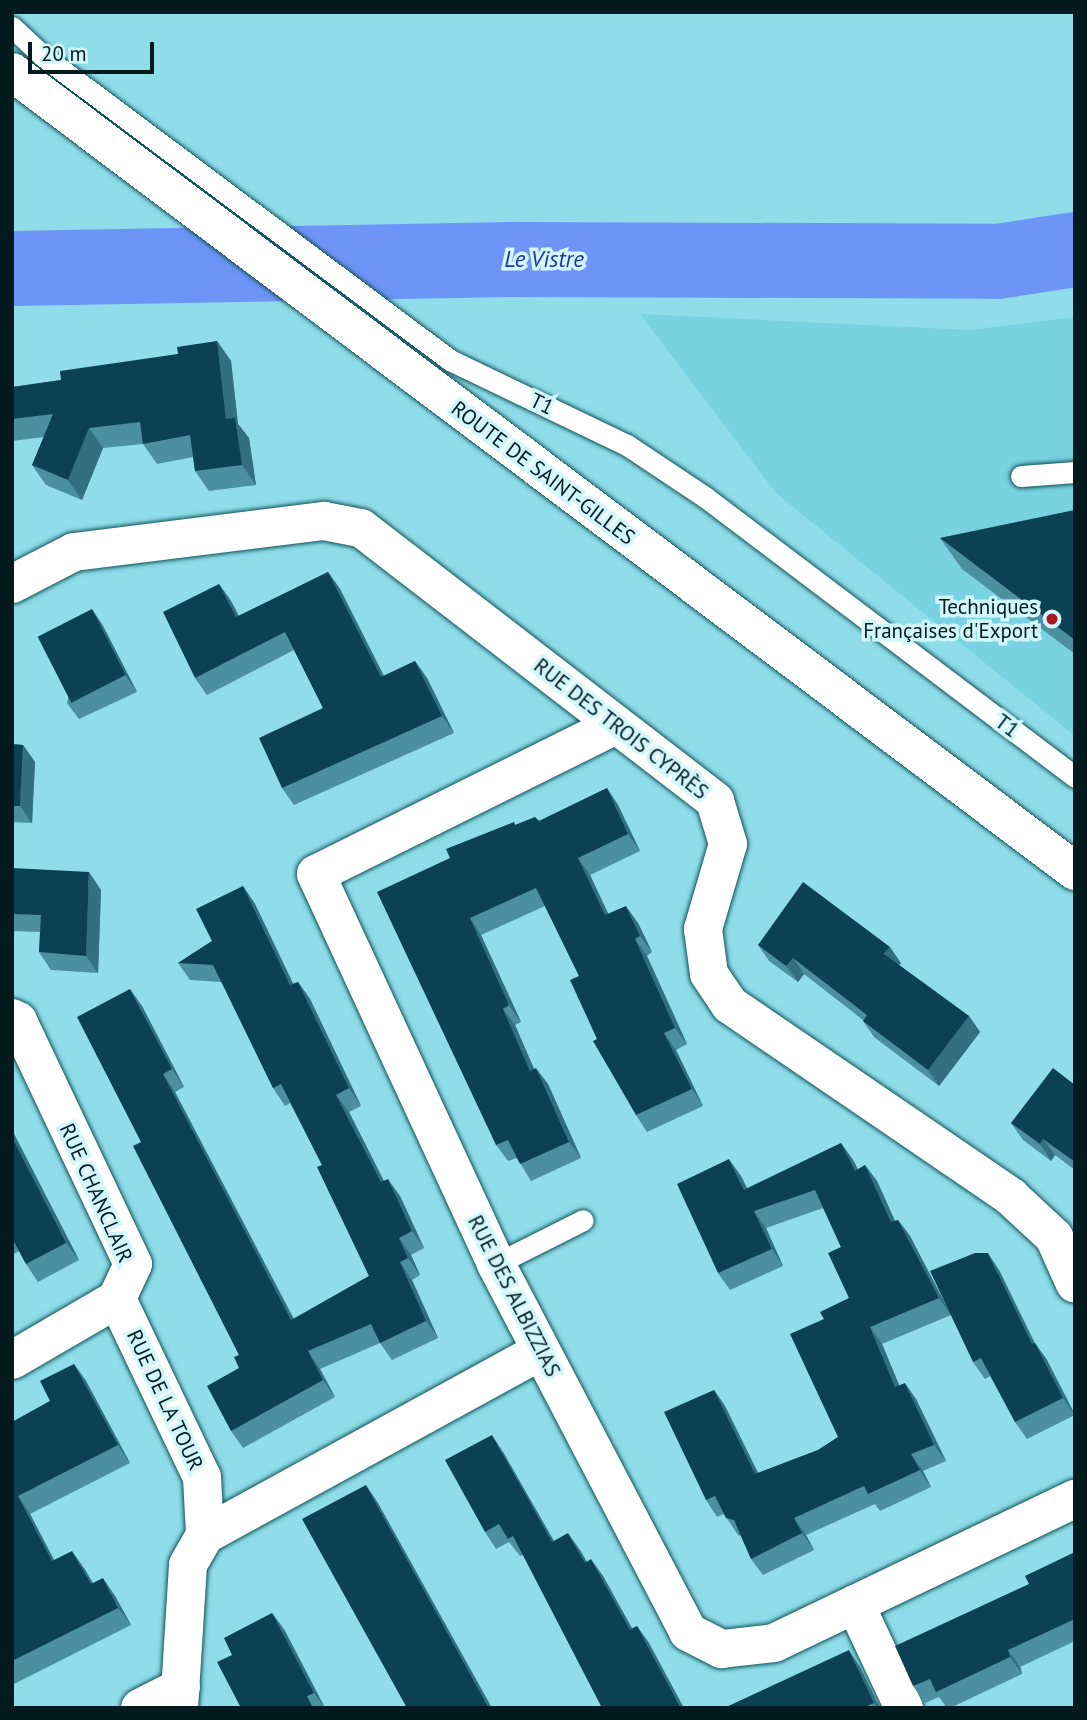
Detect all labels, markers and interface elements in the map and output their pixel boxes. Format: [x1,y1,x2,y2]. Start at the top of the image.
scale bar [32,28,158,72]
text: 20 m [41,40,87,67]
water label: Le Vistre [504,245,584,273]
street label: T1 [526,388,558,420]
street label: ROUTE DE SAINT-GILLES [446,396,640,550]
place label: Techniques Françaises d'Export [863,594,1038,644]
marker: Techniques Françaises d'Export [1044,611,1060,627]
street label: RUE DES TROIS CYPRÈS [529,653,713,805]
street label: T1 [990,709,1024,743]
street label: RUE CHANCLAIR [54,1120,138,1266]
street label: RUE DES ALBIZZIAS [462,1211,566,1381]
street label: RUE DE LA TOUR [121,1325,209,1475]

